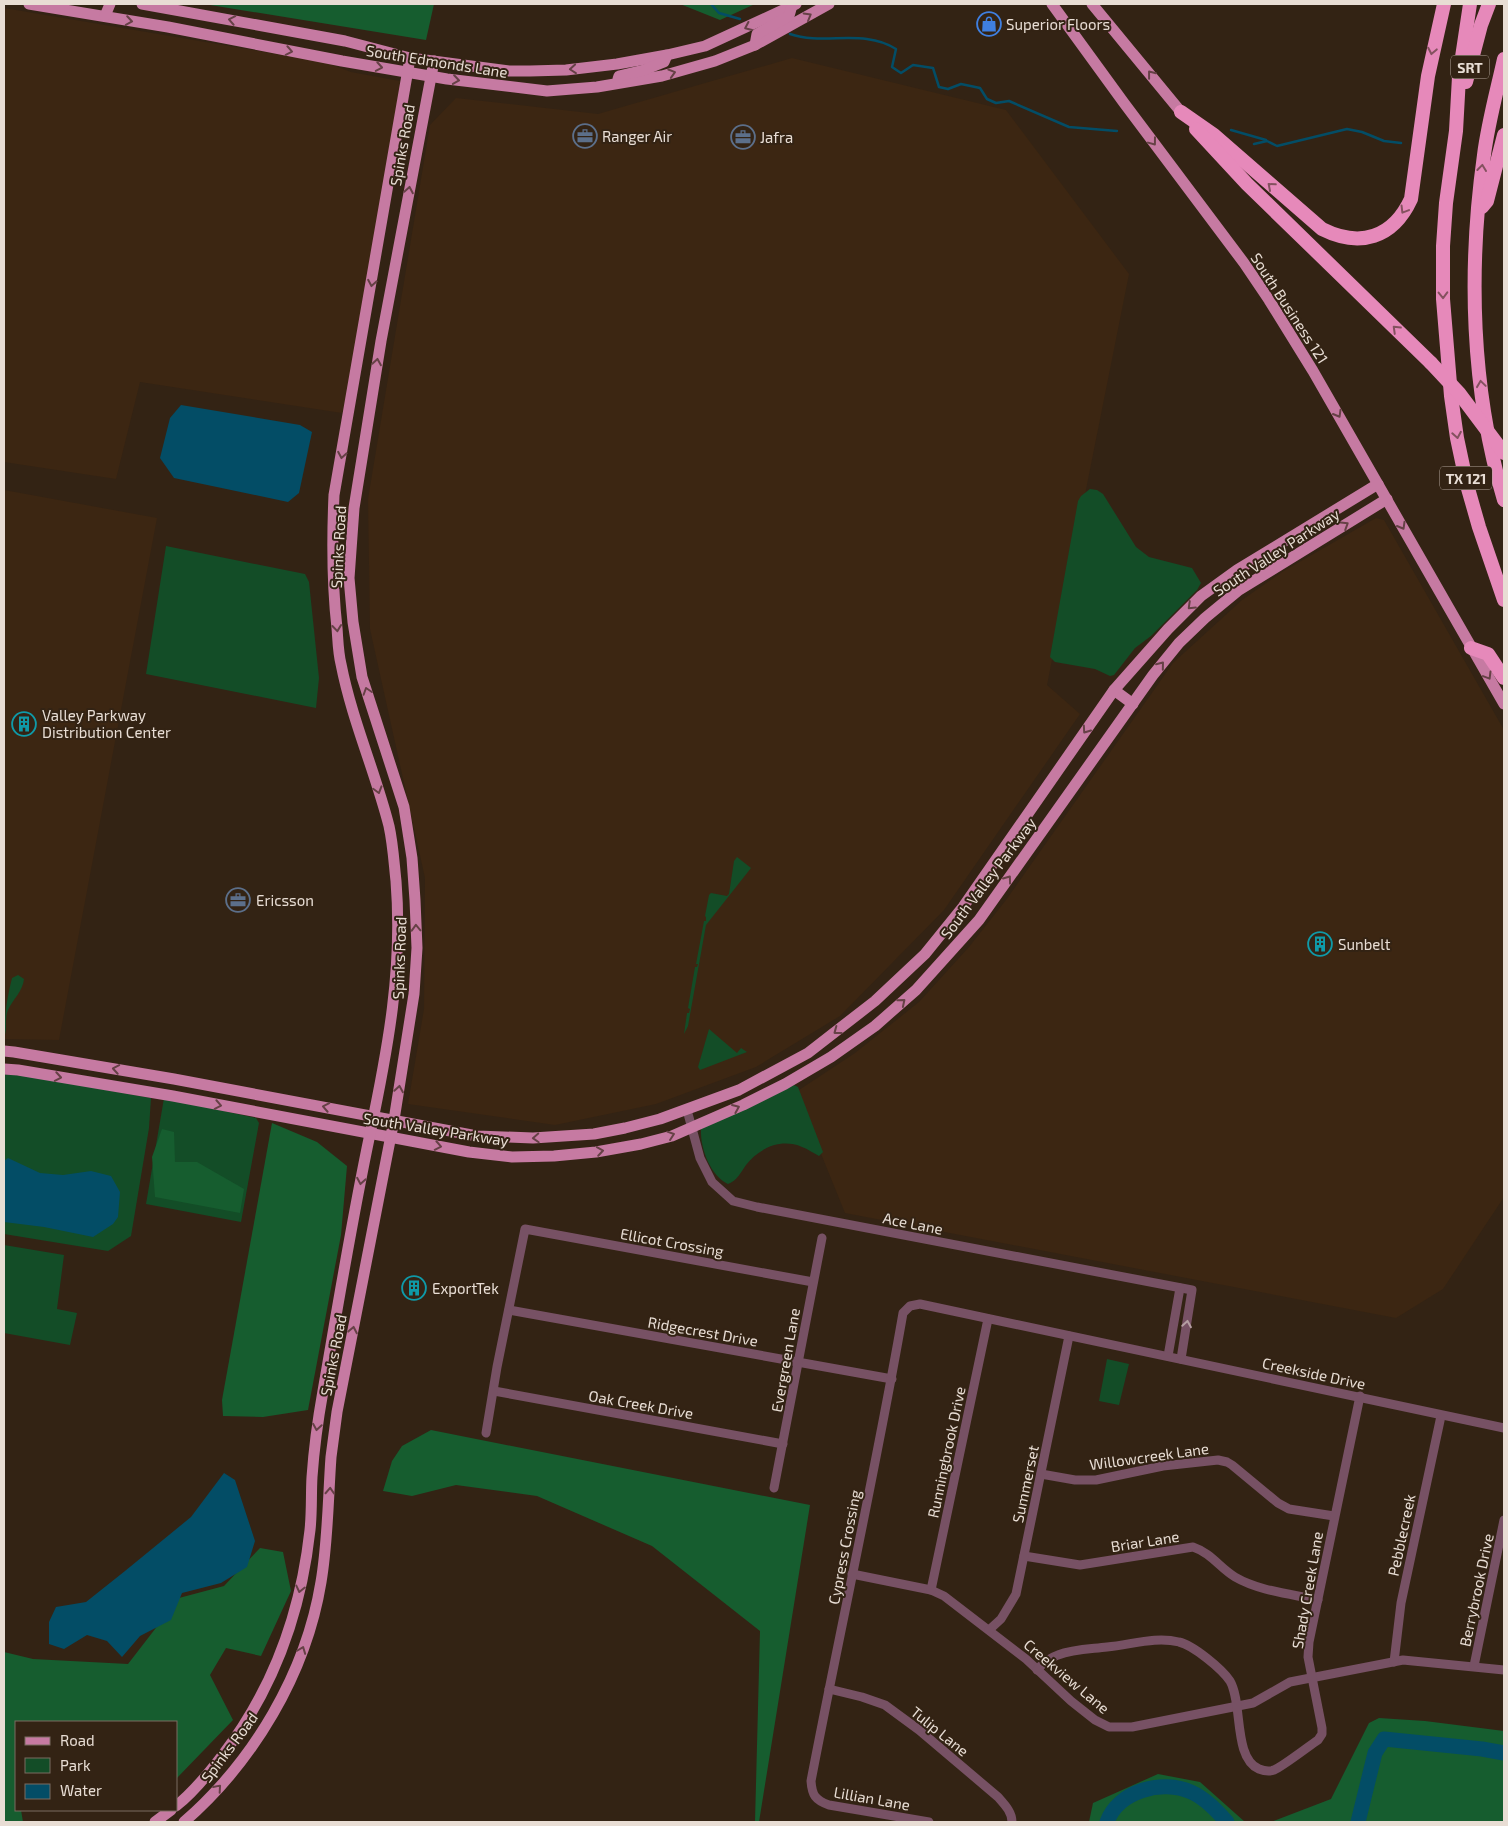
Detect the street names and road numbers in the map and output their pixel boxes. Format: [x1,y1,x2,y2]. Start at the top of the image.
street label: South Edmonds Lane [365,41,509,81]
road number: SRT [1451,56,1489,78]
street label: Spinks Road [386,103,418,187]
street label: South Business 121 [1248,249,1332,367]
road number: TX 121 [1440,466,1492,489]
street label: South Valley Parkway [1210,504,1343,600]
street label: Spinks Road [327,505,349,589]
street label: South Valley Parkway [937,814,1039,942]
street label: Spinks Road [389,916,409,1000]
street label: South Valley Parkway [362,1109,510,1149]
street label: Ace Lane [882,1208,944,1238]
street label: Ellicot Crossing [619,1224,726,1260]
street label: Evergreen Lane [767,1307,803,1413]
street label: Ridgecrest Drive [647,1312,759,1350]
street label: Spinks Road [316,1313,350,1397]
street label: Creekside Drive [1261,1353,1367,1393]
street label: Runningbrook Drive [923,1385,969,1519]
street label: Oak Creek Drive [587,1386,695,1422]
street label: Willowcreek Lane [1088,1439,1210,1473]
street label: Summerset [1008,1443,1042,1524]
street label: Cypress Crossing [824,1488,864,1606]
street label: Pebblecreek [1384,1492,1419,1578]
street label: Briar Lane [1110,1527,1180,1555]
street label: Shady Creek Lane [1288,1530,1326,1650]
street label: Berrybrook Drive [1455,1532,1497,1648]
street label: Creekview Lane [1021,1635,1113,1717]
street label: Tulip Lane [908,1702,972,1760]
street label: Spinks Road [197,1709,261,1785]
street label: Lillian Lane [832,1782,912,1814]

